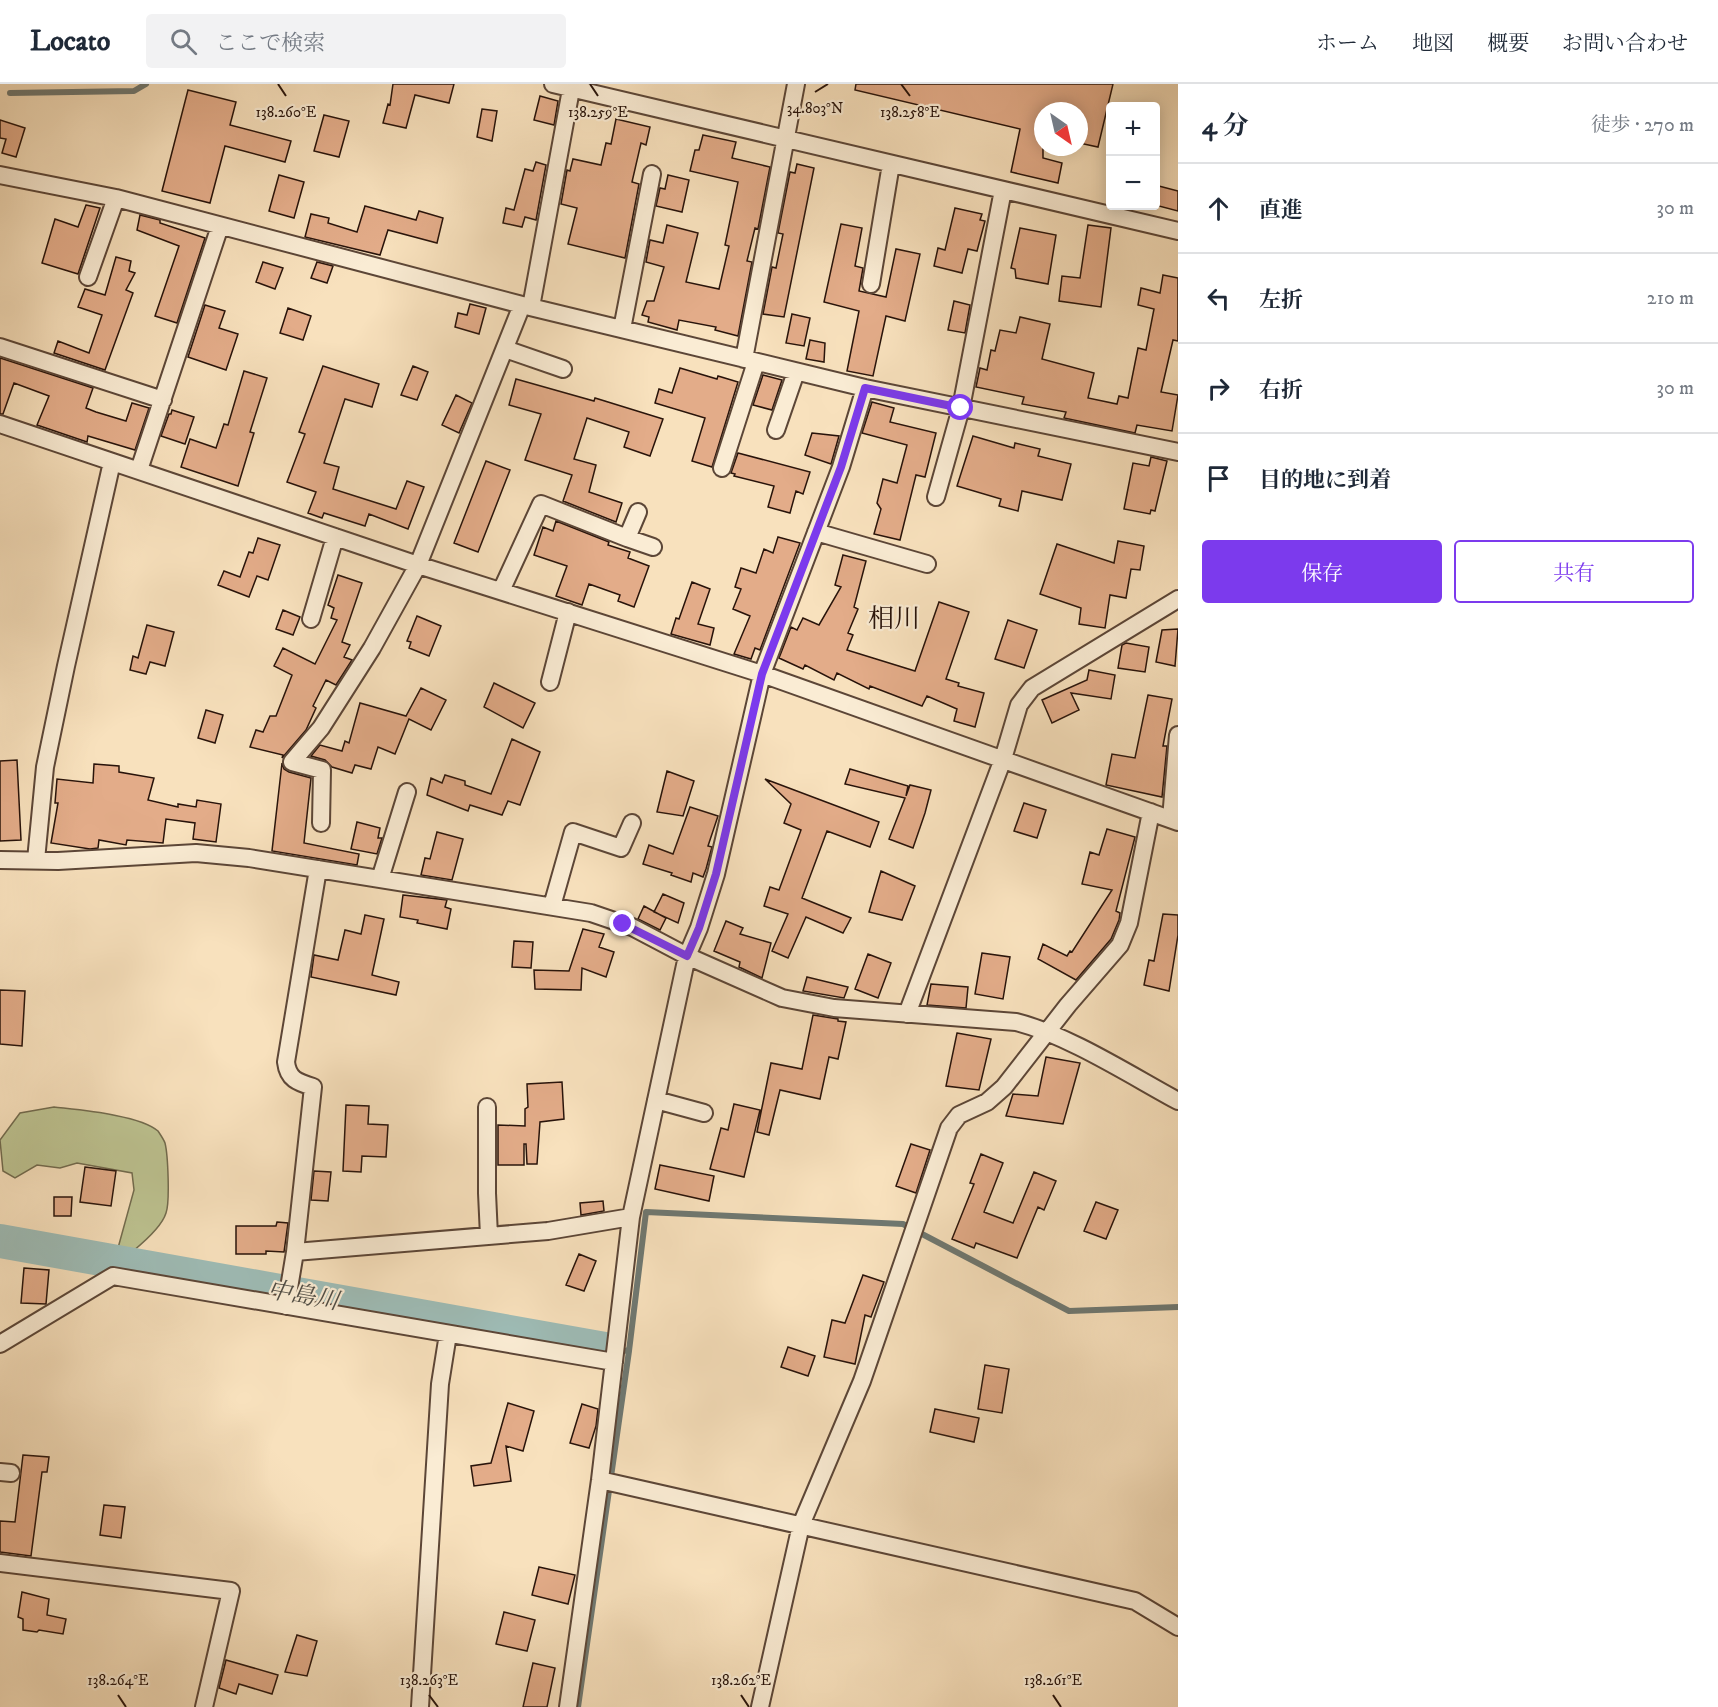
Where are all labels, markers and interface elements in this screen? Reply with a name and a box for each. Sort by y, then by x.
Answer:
search box [146,14,566,68]
text: Locato [30,24,110,59]
icon: search [167,25,200,58]
text: ここで検索 [215,30,325,57]
text: ホーム [1316,31,1379,57]
text: 地図 [1412,31,1454,57]
text: 概要 [1487,31,1529,57]
text: お問い合わせ [1562,31,1688,57]
text: 34.803°N [787,99,843,118]
north arrow [1034,102,1088,156]
map controls [1106,102,1160,210]
button: + [1106,102,1160,156]
text: 138.260°E [256,103,317,122]
text: 138.259°E [568,103,628,122]
text: 138.258°E [880,103,940,122]
text: 4 分 [1202,110,1249,143]
text: 徒歩 · 270 m [1591,113,1694,138]
button: − [1106,156,1160,210]
icon: ahead [1202,192,1235,225]
text: 30 m [1656,196,1694,221]
text: 直進 [1259,197,1303,224]
icon: left [1202,282,1235,315]
text: 210 m [1647,286,1694,311]
text: 左折 [1259,287,1303,314]
icon: right [1202,372,1235,405]
text: 30 m [1656,376,1694,401]
text: 右折 [1259,377,1303,404]
route start [947,394,973,420]
icon: arrive [1202,462,1235,495]
text: 目的地に到着 [1259,467,1391,494]
button: 保存 [1202,540,1442,603]
button: 共有 [1454,540,1694,603]
district label: 相川 [868,603,920,636]
route end [609,910,635,936]
water label: 中島川 [265,1275,344,1318]
text: 138.264°E [87,1671,149,1690]
text: 138.263°E [400,1671,459,1690]
text: 138.262°E [711,1671,771,1690]
text: 138.261°E [1024,1671,1082,1690]

